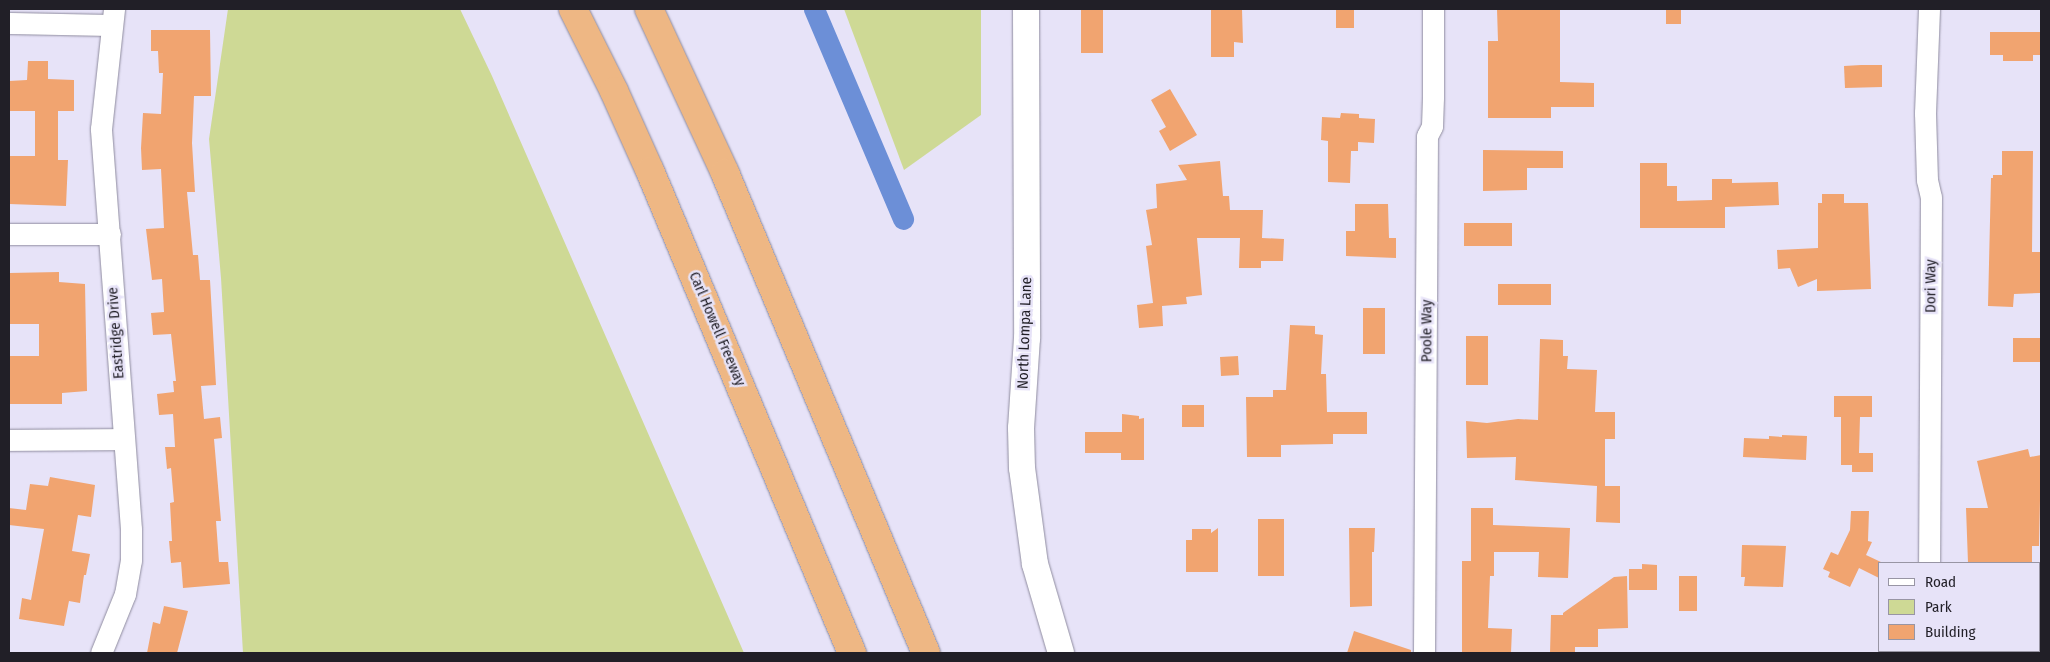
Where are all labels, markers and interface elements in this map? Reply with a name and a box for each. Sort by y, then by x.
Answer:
street label: Dori Way [1922,259,1940,313]
street label: Carl Howell Freeway [685,269,749,389]
street label: North Lompa Lane [1014,277,1036,389]
street label: Eastridge Drive [104,287,128,379]
street label: Poole Way [1418,300,1436,362]
legend [1878,562,2040,652]
text: Road [1925,573,1956,591]
text: Park [1925,598,1952,616]
text: Building [1925,623,1976,641]

